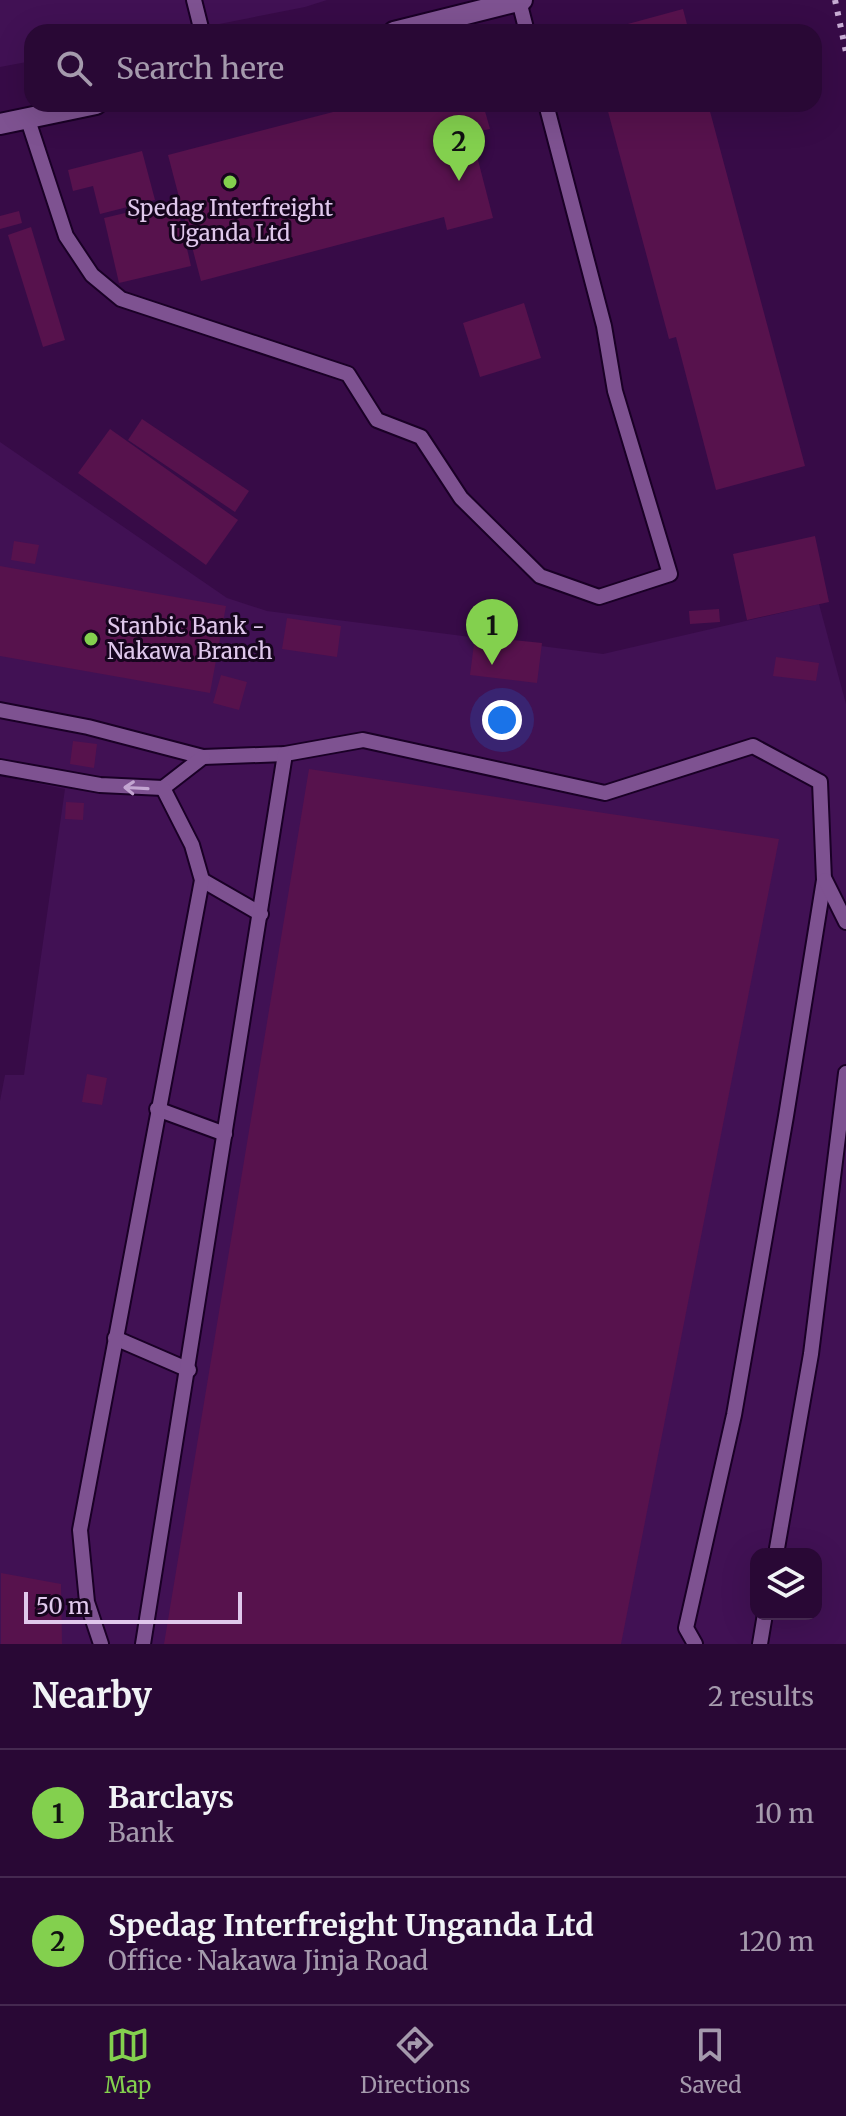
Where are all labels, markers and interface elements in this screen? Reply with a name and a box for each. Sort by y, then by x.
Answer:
search box [24,24,822,112]
icon: search [52,46,96,90]
text: Search here [116,49,284,87]
pin: 2 [433,115,485,181]
marker: Spedag Interfreight Uganda Ltd [221,173,239,191]
place label: Spedag Interfreight Uganda Ltd [127,194,333,247]
pin: 1 [466,599,518,665]
place label: Stanbic Bank - Nakawa Branch [107,612,273,665]
marker: Stanbic Bank - Nakawa Branch [82,630,100,648]
your location [482,700,522,740]
one-way arrow [123,780,150,795]
map controls [750,1548,822,1620]
button: layers [750,1548,822,1620]
scale bar [24,1588,242,1624]
text: 50 m [36,1592,90,1620]
text: Nearby [32,1675,152,1717]
text: 2 results [708,1680,814,1713]
text: Barclays [108,1778,234,1816]
text: 1 [52,1797,64,1830]
text: 10 m [755,1797,814,1830]
text: Bank [108,1816,174,1849]
text: Spedag Interfreight Unganda Ltd [108,1906,594,1944]
text: 2 [50,1925,66,1958]
text: 120 m [739,1925,814,1958]
text: Office · Nakawa Jinja Road [108,1944,428,1977]
tab: Map [104,2023,151,2099]
tab: Directions [360,2023,470,2099]
tab: Saved [679,2023,742,2099]

